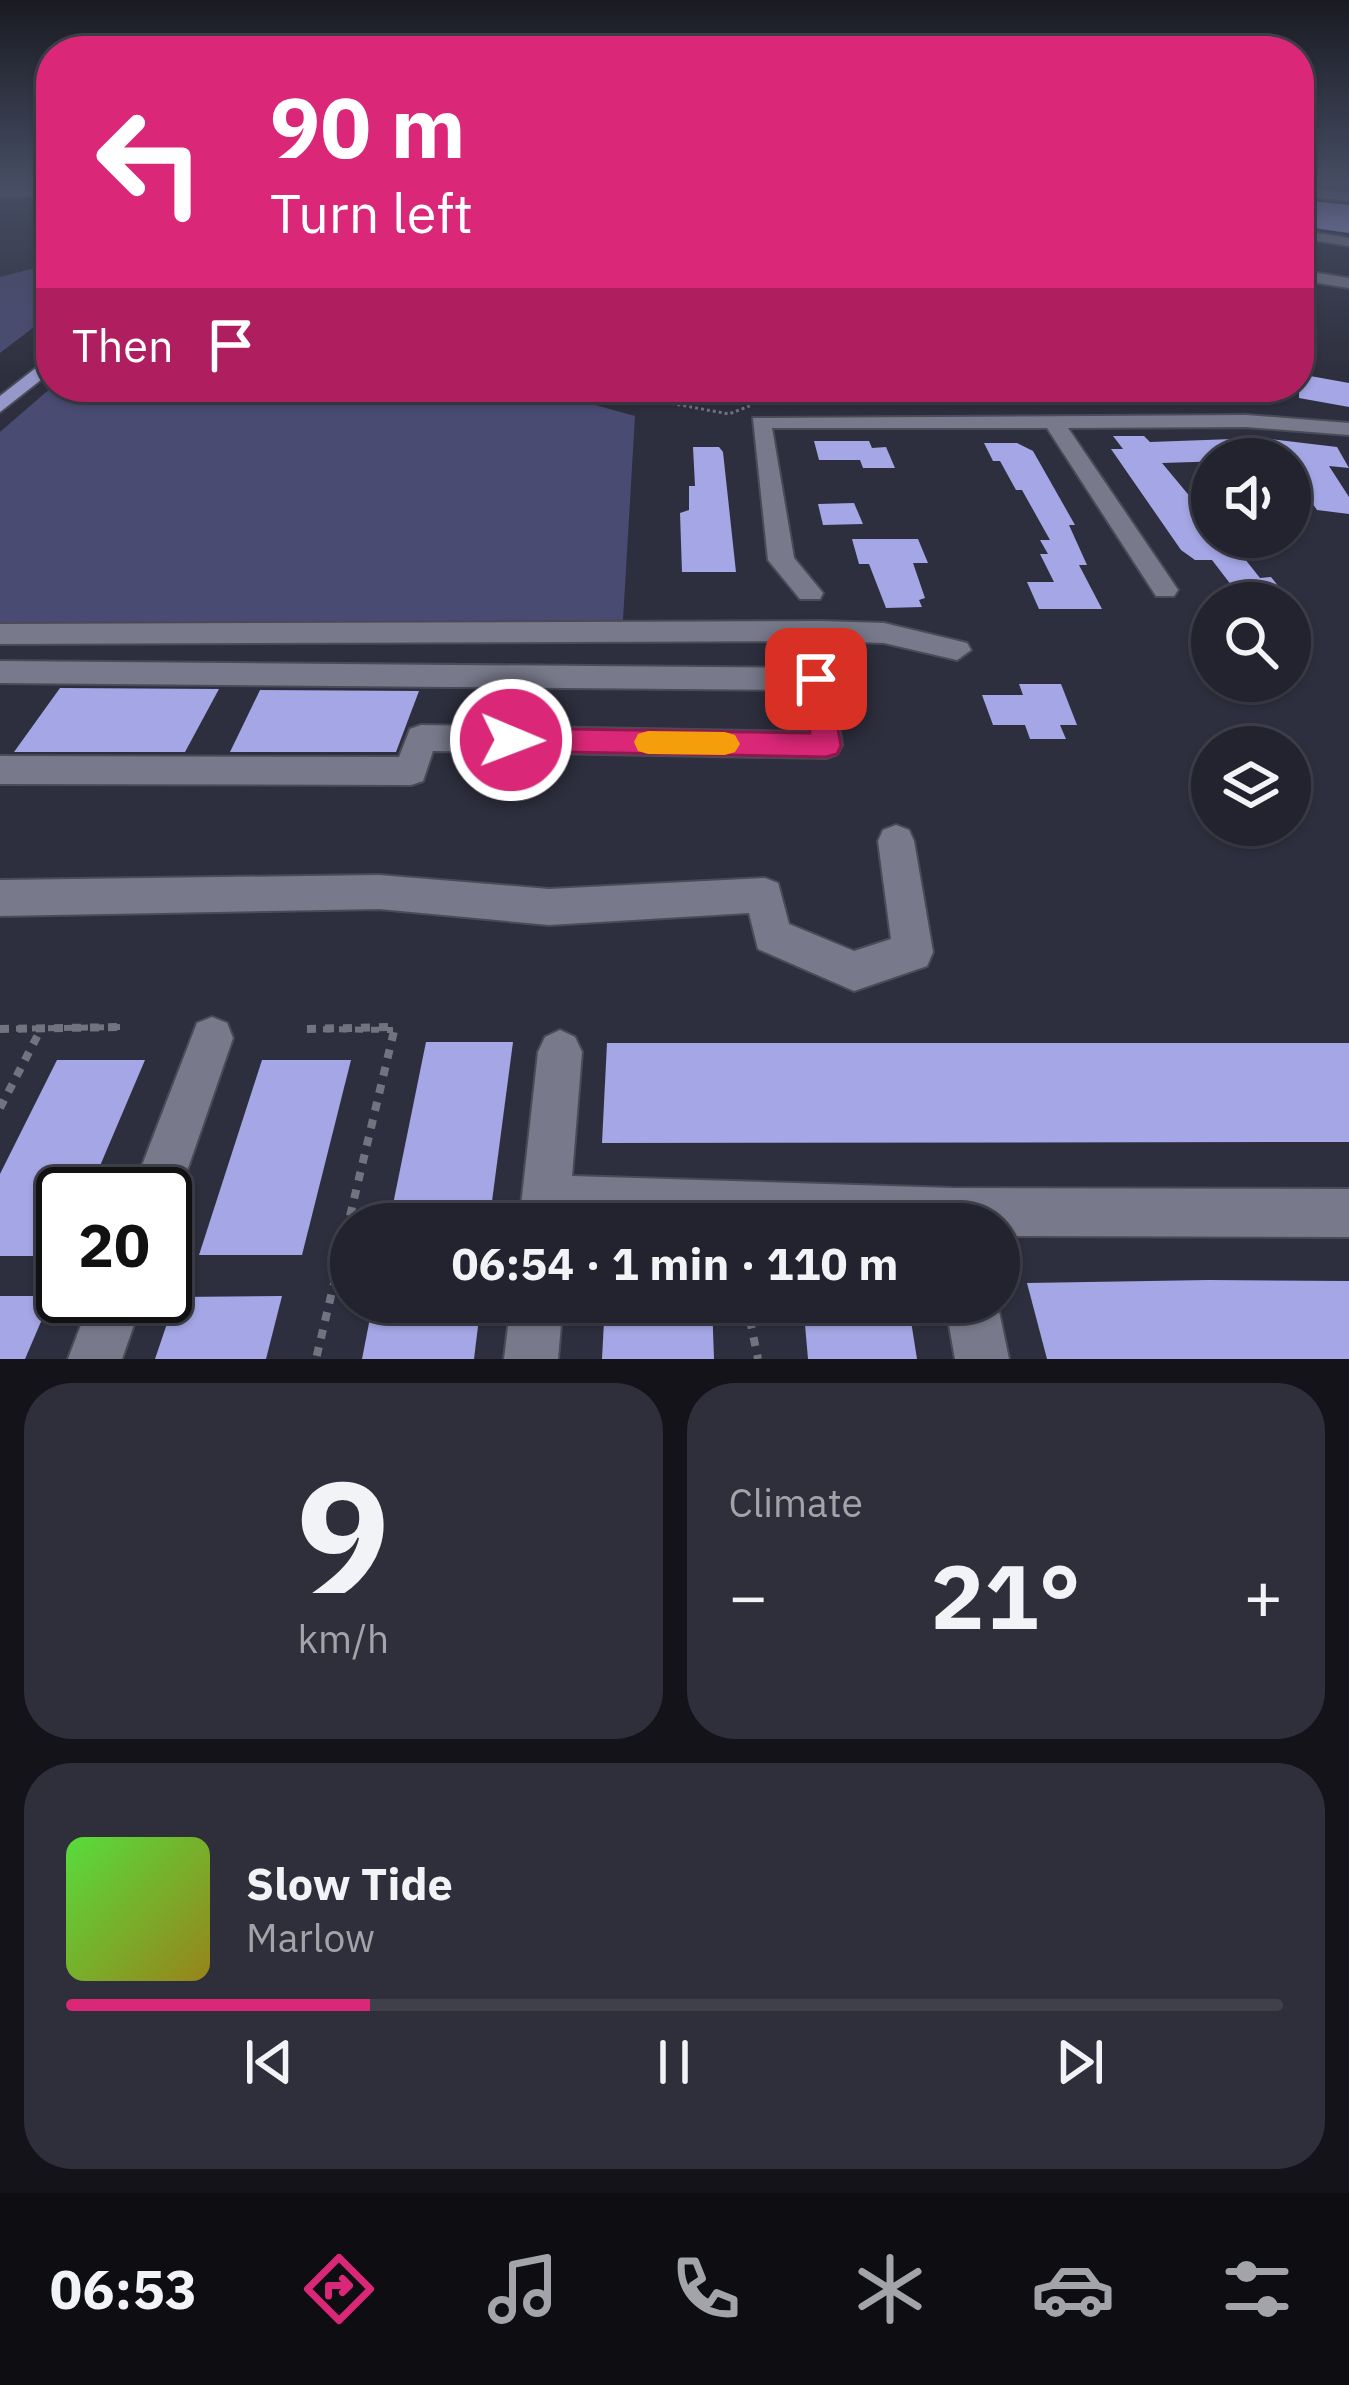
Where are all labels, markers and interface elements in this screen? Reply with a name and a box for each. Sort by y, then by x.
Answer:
text: 90 m [270,72,466,181]
icon: left [72,84,228,240]
text: Turn left [270,178,473,248]
icon: arrive [198,312,264,378]
text: Then [72,316,174,374]
map controls [1191,438,1311,846]
button: sound [1191,438,1311,558]
button: search [1191,582,1311,702]
pin [765,628,867,730]
icon: arrive [783,646,849,712]
position arrow [448,677,574,803]
button: layers [1191,726,1311,846]
speed limit sign: 20 [36,1167,192,1323]
text: 06:54 · 1 min · 110 m [452,1234,898,1292]
text: 9 [296,1433,390,1636]
text: Climate [729,1477,863,1528]
text: 21° [931,1537,1081,1654]
text: − [729,1552,768,1638]
text: + [1243,1552,1283,1638]
text: km/h [297,1613,389,1664]
text: Slow Tide [246,1854,453,1912]
text: Marlow [246,1912,375,1963]
icon: previous [236,2029,302,2095]
icon: pause [641,2029,707,2095]
icon: next [1047,2029,1113,2095]
icon: directions [297,2247,381,2331]
icon: music [481,2247,565,2331]
icon: phone [664,2247,748,2331]
icon: climate [848,2247,932,2331]
icon: car [1031,2247,1115,2331]
icon: filters [1215,2247,1299,2331]
text: 06:53 [50,2254,197,2324]

